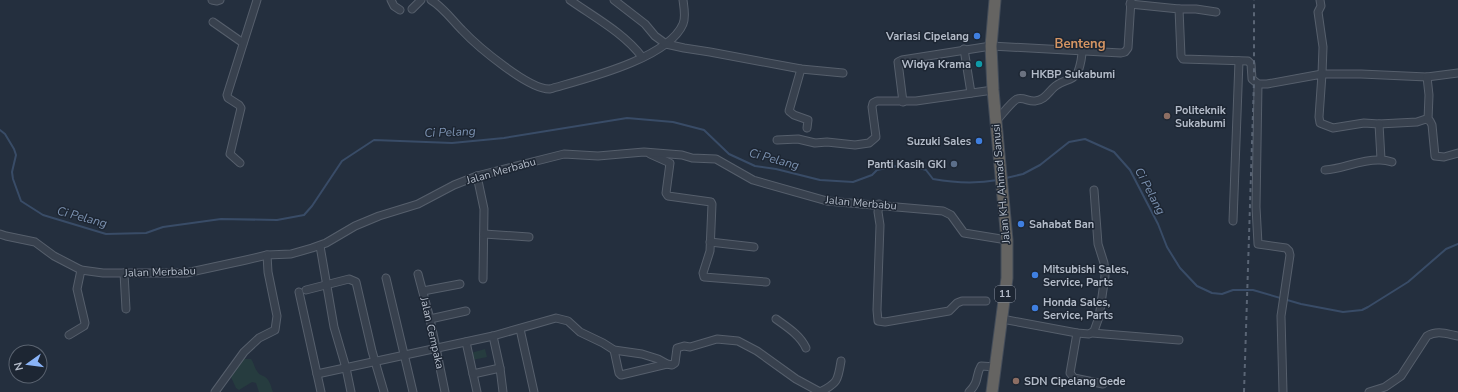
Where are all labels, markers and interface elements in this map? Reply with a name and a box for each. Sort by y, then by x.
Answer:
place label: Variasi Cipelang [885,29,969,44]
marker: Variasi Cipelang [972,31,982,41]
district label: Benteng [1054,35,1106,53]
place label: Widya Krama [901,57,971,72]
marker: Widya Krama [974,59,984,69]
place label: HKBP Sukabumi [1031,67,1115,82]
marker: HKBP Sukabumi [1018,69,1028,79]
place label: Politeknik Sukabumi [1175,103,1227,131]
marker: Politeknik Sukabumi [1162,111,1172,121]
water label: Ci Pelang [424,123,476,141]
street label: Jalan KH. Ahmad Sanusi [988,124,1014,245]
place label: Suzuki Sales [907,134,971,149]
marker: Suzuki Sales [974,136,984,146]
water label: Ci Pelang [747,145,801,173]
street label: Jalan Merbabu [464,154,537,188]
place label: Panti Kasih GKI [867,157,946,172]
marker: Panti Kasih GKI [949,159,959,169]
water label: Ci Pelang [1131,165,1169,217]
street label: Jalan Merbabu [824,192,897,214]
water label: Ci Pelang [55,203,109,231]
place label: Sahabat Ban [1029,217,1094,232]
marker: Sahabat Ban [1016,219,1026,229]
place label: Mitsubishi Sales, Service, Parts [1043,262,1129,290]
street label: Jalan Merbabu [123,263,196,281]
marker: Mitsubishi Sales, Service, Parts [1030,270,1040,280]
road number: 11 [995,286,1015,302]
street label: Jalan Cempaka [416,295,448,371]
place label: Honda Sales, Service, Parts [1043,295,1113,323]
marker: Honda Sales, Service, Parts [1030,303,1040,313]
north arrow [8,344,48,384]
text: N [11,360,27,372]
place label: SDN Cipelang Gede [1024,374,1126,389]
marker: SDN Cipelang Gede [1011,376,1021,386]

